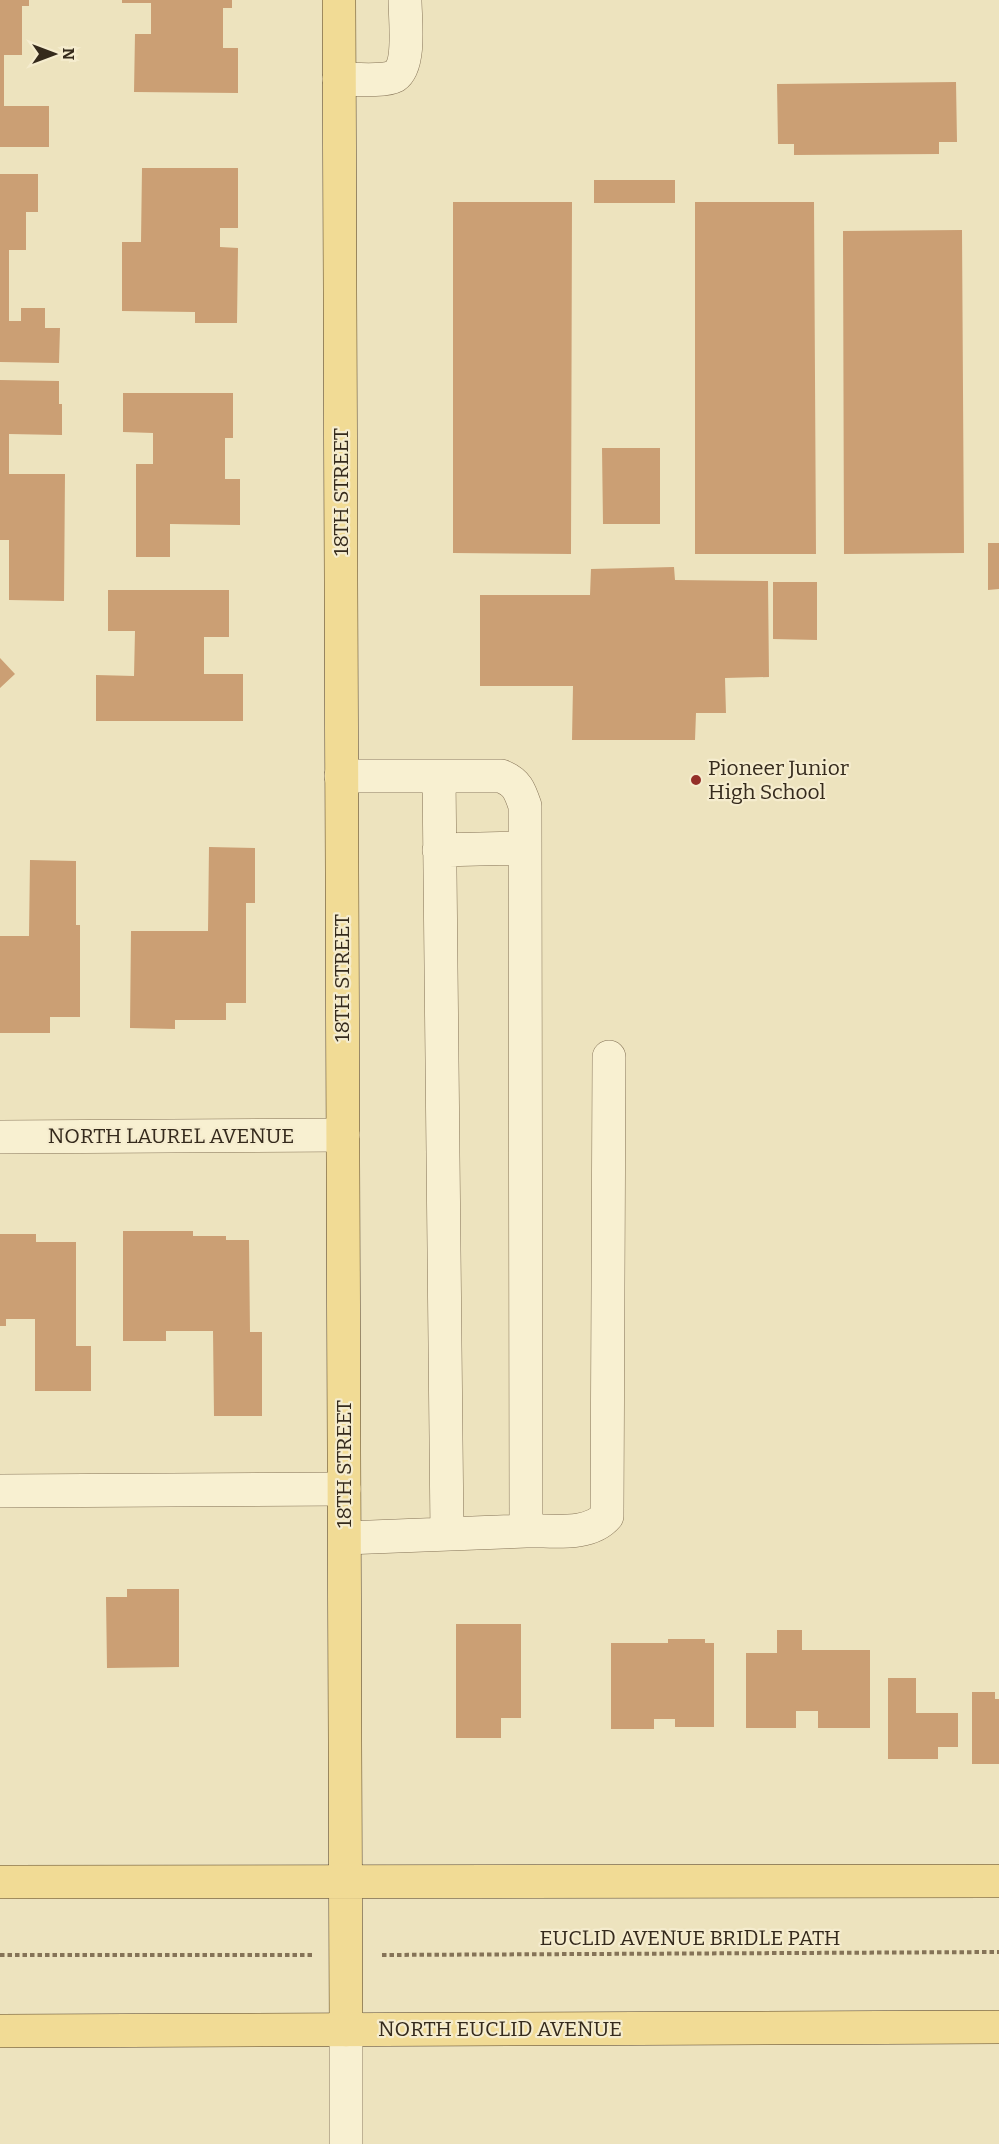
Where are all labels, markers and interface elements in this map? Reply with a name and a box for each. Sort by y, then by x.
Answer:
north arrow [24,24,84,84]
text: N [59,48,78,60]
street label: 18TH STREET [328,428,354,556]
place label: Pioneer Junior High School [708,755,849,805]
marker: Pioneer Junior High School [689,773,703,787]
street label: 18TH STREET [329,914,355,1042]
street label: NORTH LAUREL AVENUE [48,1123,294,1149]
street label: 18TH STREET [331,1400,357,1528]
street label: EUCLID AVENUE BRIDLE PATH [539,1925,841,1951]
street label: NORTH EUCLID AVENUE [378,2016,622,2042]

